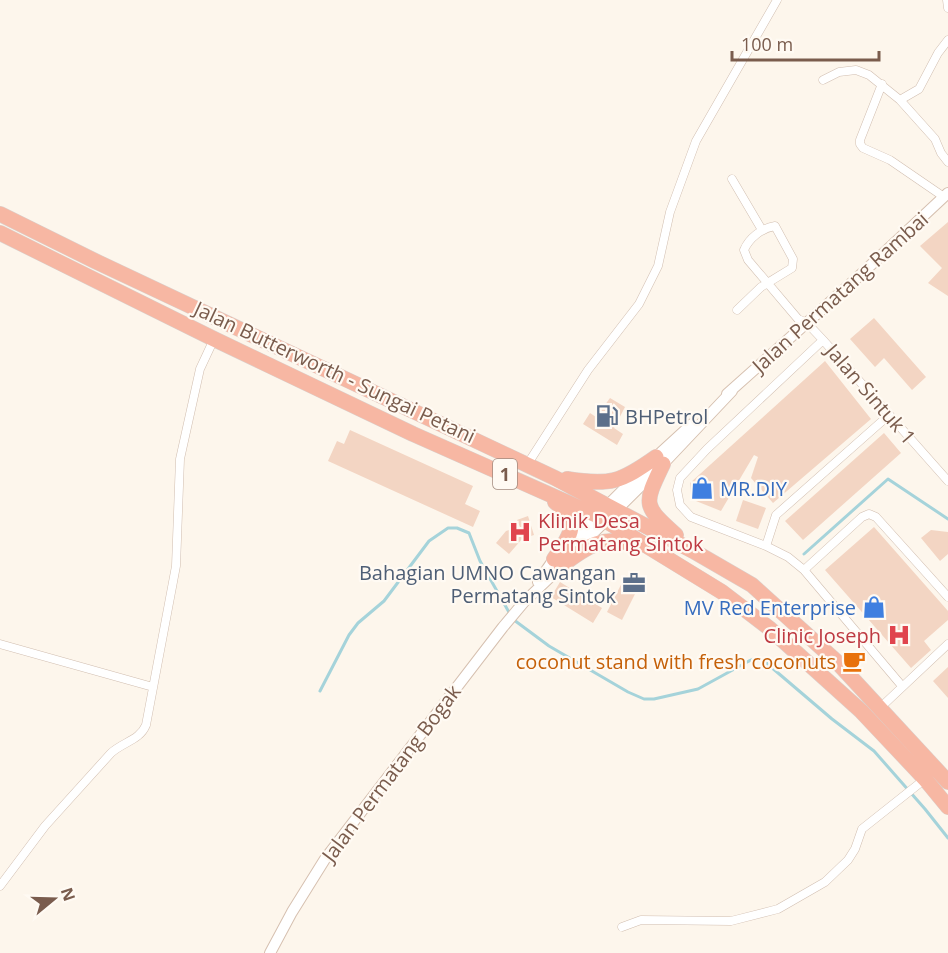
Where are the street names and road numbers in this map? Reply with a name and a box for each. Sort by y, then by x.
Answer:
street label: Jalan Permatang Rambai [745,206,934,380]
street label: Jalan Butterworth - Sungai Petani [188,294,480,449]
street label: Jalan Sintuk 1 [819,336,922,450]
road number: 1 [493,459,517,489]
street label: Jalan Permatang Bogak [314,679,467,869]

